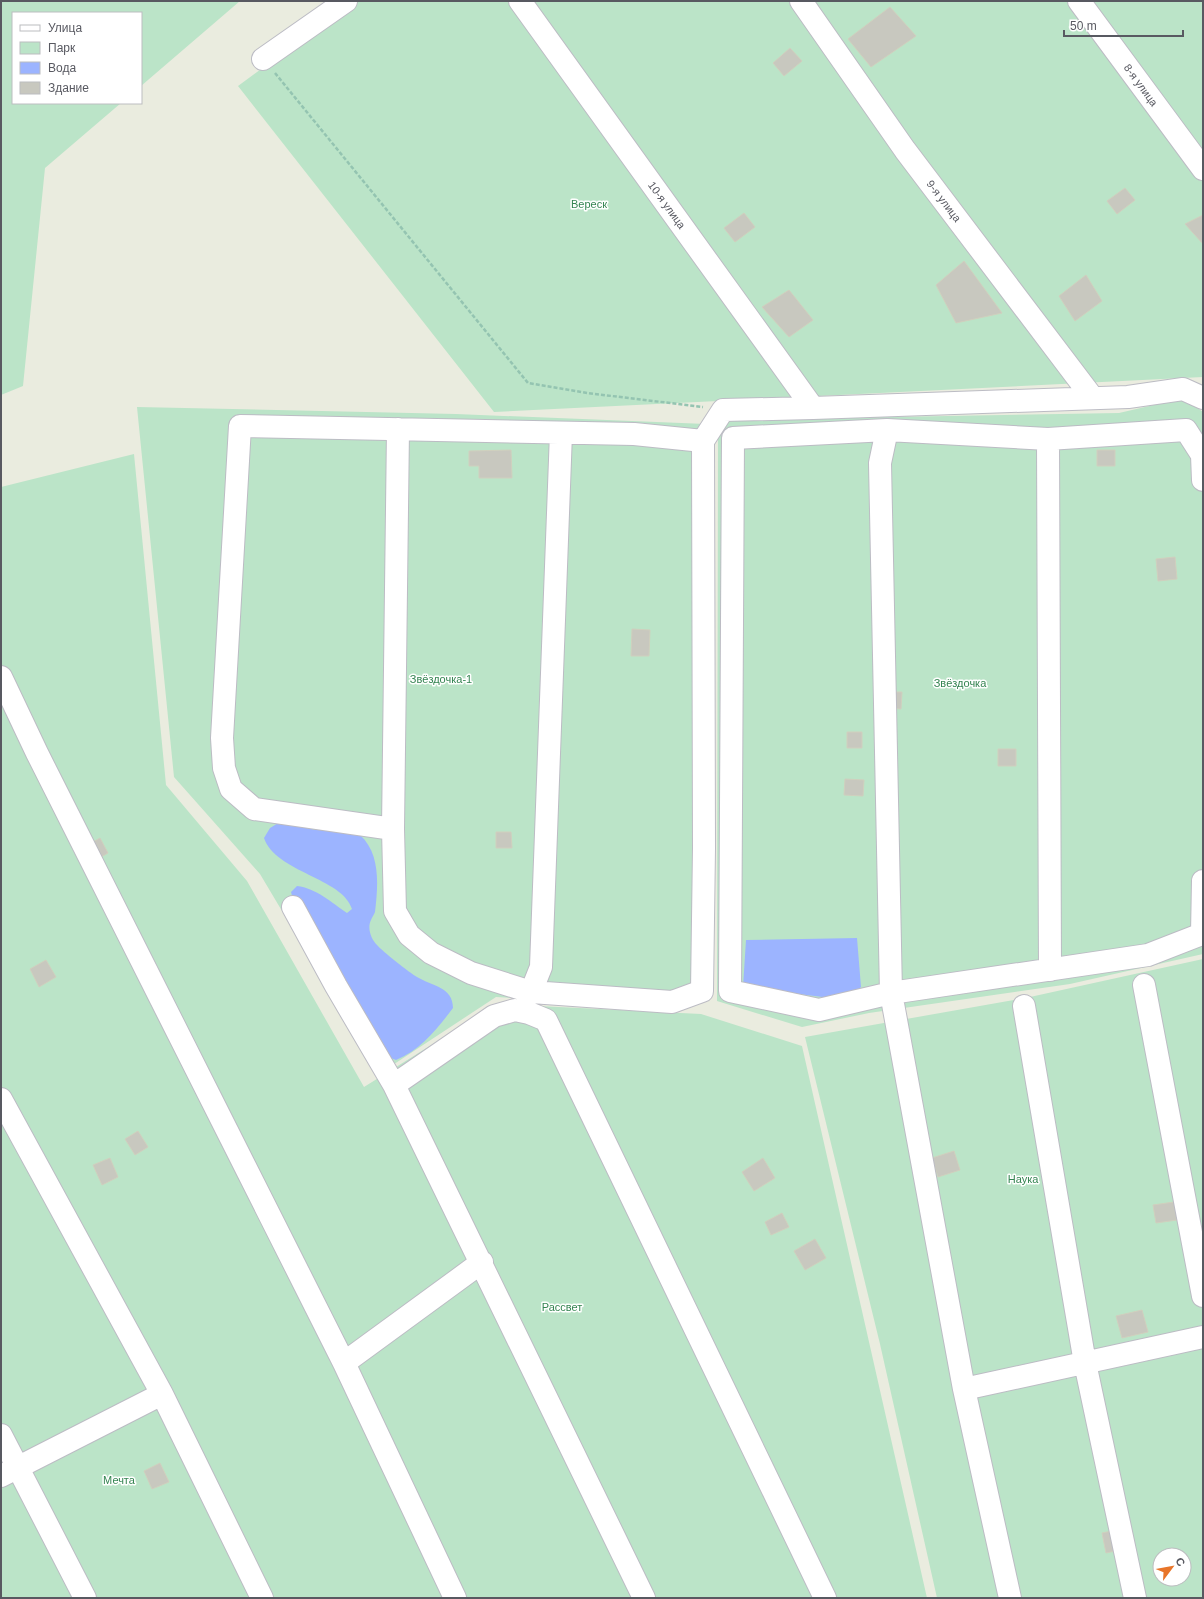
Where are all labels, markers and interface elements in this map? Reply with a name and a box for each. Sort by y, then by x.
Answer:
legend [12,12,142,104]
scale bar [1064,12,1183,38]
text: 50 m [1070,19,1097,33]
text: Улица [48,21,82,35]
text: Парк [48,41,76,55]
text: Вода [48,61,76,75]
street label: 8-я улица [1122,62,1161,109]
text: Здание [48,81,89,95]
street label: 9-я улица [924,178,964,225]
street label: 10-я улица [646,179,689,232]
park label: Вереск [571,198,607,210]
park label: Звёздочка-1 [410,673,472,685]
park label: Звёздочка [934,677,987,689]
park label: Наука [1008,1173,1039,1185]
park label: Рассвет [542,1301,582,1313]
park label: Мечта [103,1474,136,1486]
north arrow [1152,1547,1192,1587]
text: С [1173,1555,1188,1568]

